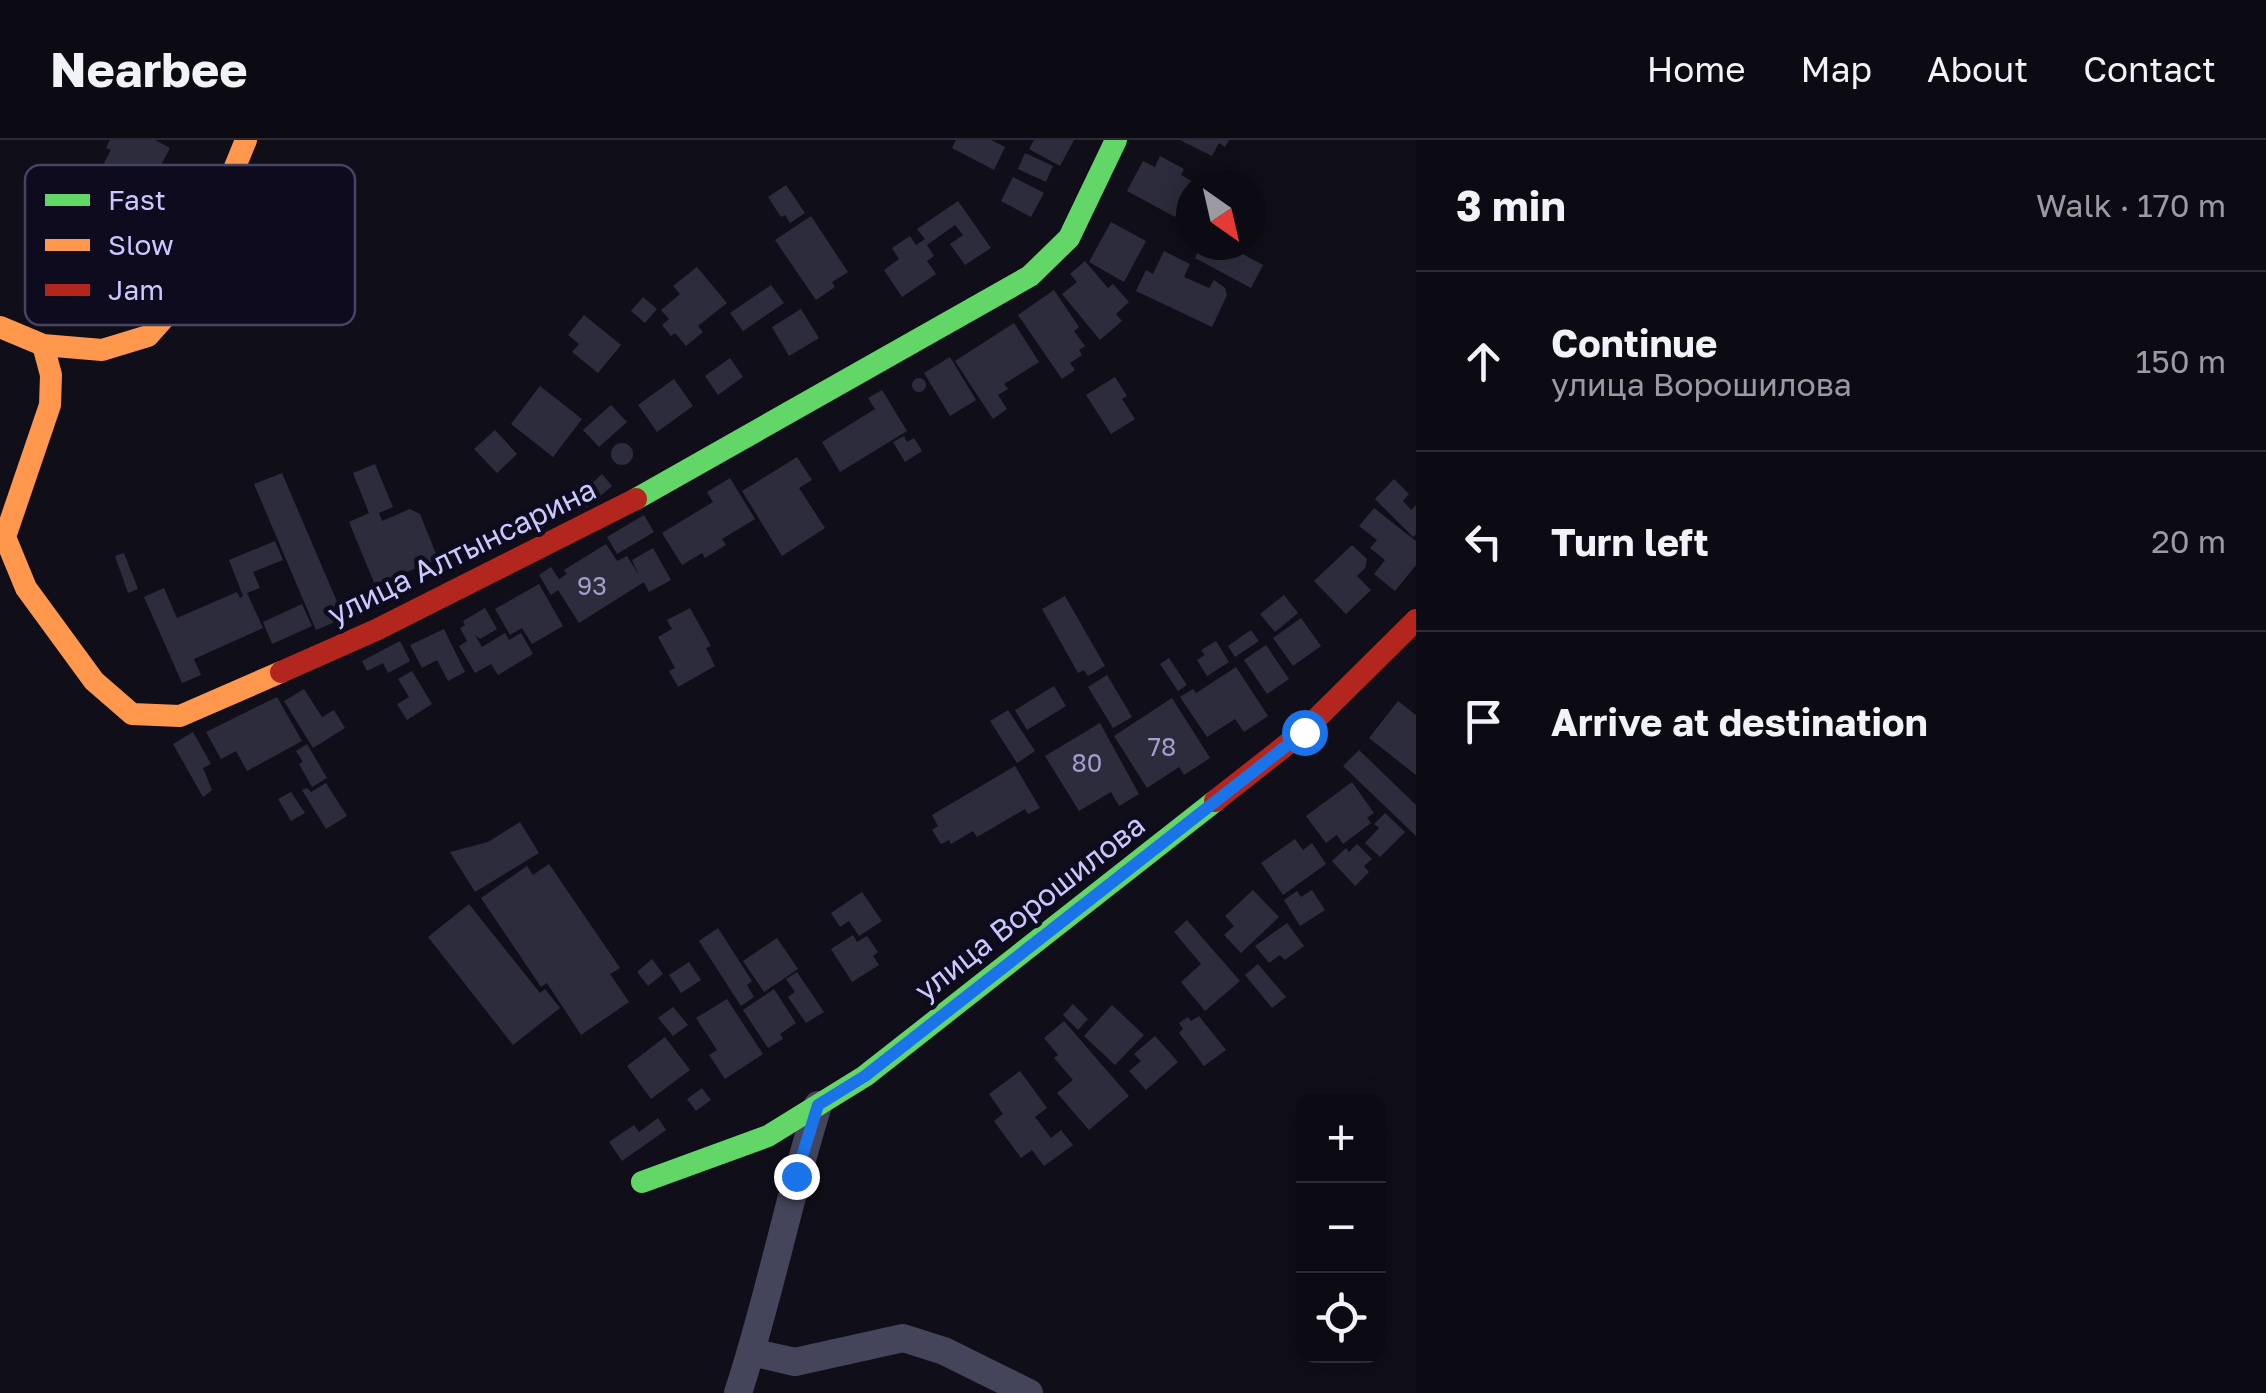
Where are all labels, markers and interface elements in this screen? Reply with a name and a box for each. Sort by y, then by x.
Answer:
text: Nearbee [50,40,248,98]
text: Home [1647,48,1746,90]
text: Map [1801,48,1872,90]
text: About [1927,48,2028,90]
text: Contact [2083,48,2216,90]
legend [25,165,355,325]
north arrow [1176,170,1266,260]
text: 3 min [1456,180,1566,230]
text: Fast [108,183,166,216]
text: Walk · 170 m [2036,186,2226,224]
text: Slow [108,228,174,261]
text: Jam [108,273,164,306]
text: Continue [1551,320,1717,365]
icon: ahead [1456,334,1511,389]
text: 150 m [2136,342,2226,380]
text: улица Ворошилова [1551,365,1852,403]
street label: улица Алтынсарина [322,471,602,632]
icon: left [1456,514,1511,569]
text: Turn left [1551,519,1709,564]
text: 20 m [2151,522,2226,560]
house number: 93 [577,570,607,601]
icon: arrive [1456,694,1511,749]
text: Arrive at destination [1551,699,1928,744]
route start [1282,710,1328,756]
house number: 78 [1148,731,1176,762]
house number: 80 [1072,747,1102,778]
street label: улица Ворошилова [907,806,1152,1008]
map controls [1296,1093,1386,1363]
button: + [1296,1093,1386,1183]
route end [774,1154,820,1200]
button: − [1296,1183,1386,1273]
button: locate [1296,1273,1386,1363]

